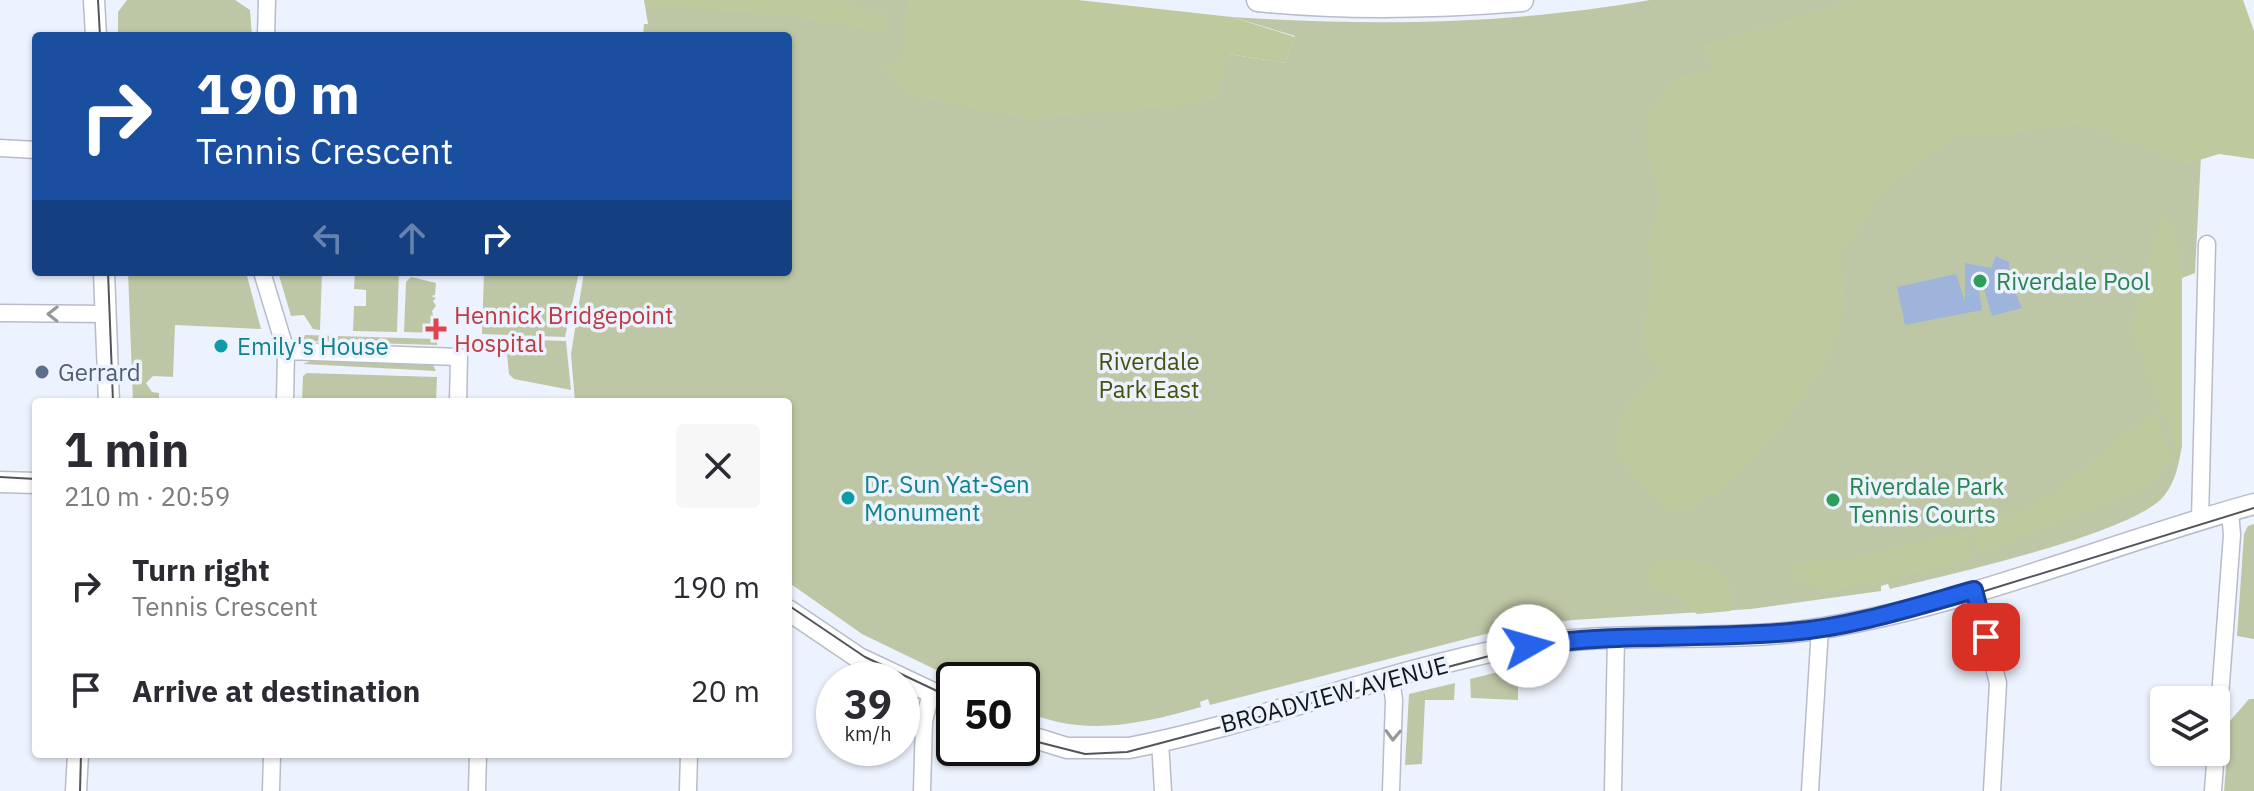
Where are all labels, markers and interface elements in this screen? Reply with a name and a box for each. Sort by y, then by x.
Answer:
text: 190 m [196,57,360,129]
icon: right [64,64,168,168]
text: Tennis Crescent [196,127,453,174]
icon: left [306,216,350,260]
icon: ahead [390,216,434,260]
icon: right [474,216,518,260]
place label: Riverdale Pool [1996,265,2150,297]
marker: Riverdale Pool [1971,272,1989,290]
place label: Hennick Bridgepoint Hospital [454,299,673,359]
one-way arrow [46,305,59,323]
marker: Hennick Bridgepoint Hospital [425,318,447,340]
place label: Emily's House [237,330,389,362]
marker: Emily's House [212,337,230,355]
park label: Riverdale Park East [1098,345,1200,405]
place label: Gerrard [58,356,141,388]
marker: Gerrard [33,363,51,381]
text: 1 min [64,418,189,480]
button: close [676,424,760,508]
place label: Dr. Sun Yat-Sen Monument [864,468,1030,528]
place label: Riverdale Park Tennis Courts [1849,470,2005,530]
text: 210 m · 20:59 [64,479,230,513]
marker: Dr. Sun Yat-Sen Monument [839,489,857,507]
marker: Riverdale Park Tennis Courts [1824,491,1842,509]
text: Turn right [132,550,270,589]
icon: right [64,564,108,608]
text: 190 m [673,567,760,606]
text: Tennis Crescent [132,589,318,623]
pin [1952,603,2020,671]
position arrow [1486,604,1570,688]
icon: arrive [1964,615,2008,659]
street label: BROADVIEW AVENUE [1217,648,1451,740]
speed limit sign: 50 [936,662,1040,766]
icon: arrive [64,668,108,712]
text: Arrive at destination [132,671,420,710]
text: 20 m [691,671,760,710]
text: 39 [844,678,892,730]
map controls [2150,686,2230,766]
button: layers [2150,686,2230,766]
text: km/h [844,720,892,747]
one-way arrow [1384,729,1401,742]

